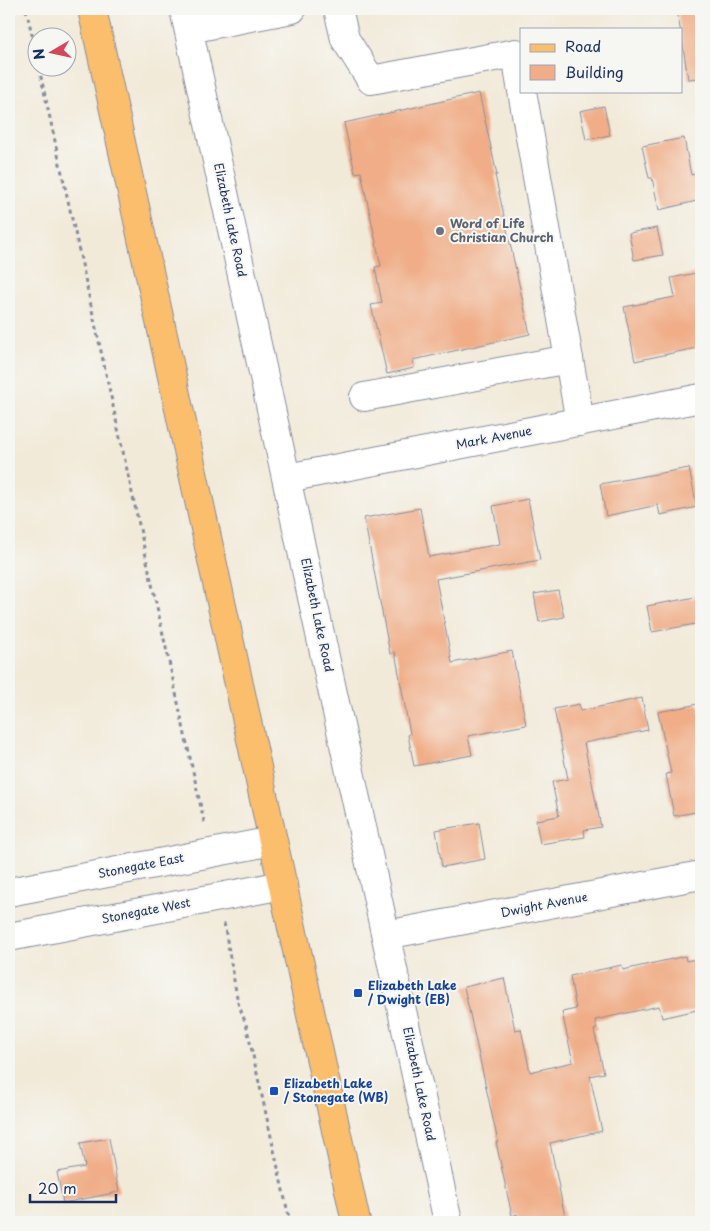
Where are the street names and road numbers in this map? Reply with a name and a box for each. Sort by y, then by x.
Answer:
street label: Elizabeth Lake Road [210,161,252,279]
street label: Mark Avenue [454,421,534,453]
street label: Elizabeth Lake Road [297,556,339,674]
street label: Stonegate East [96,848,185,882]
street label: Dwight Avenue [499,887,589,921]
street label: Stonegate West [100,893,192,927]
street label: Elizabeth Lake Road [399,1025,441,1143]

